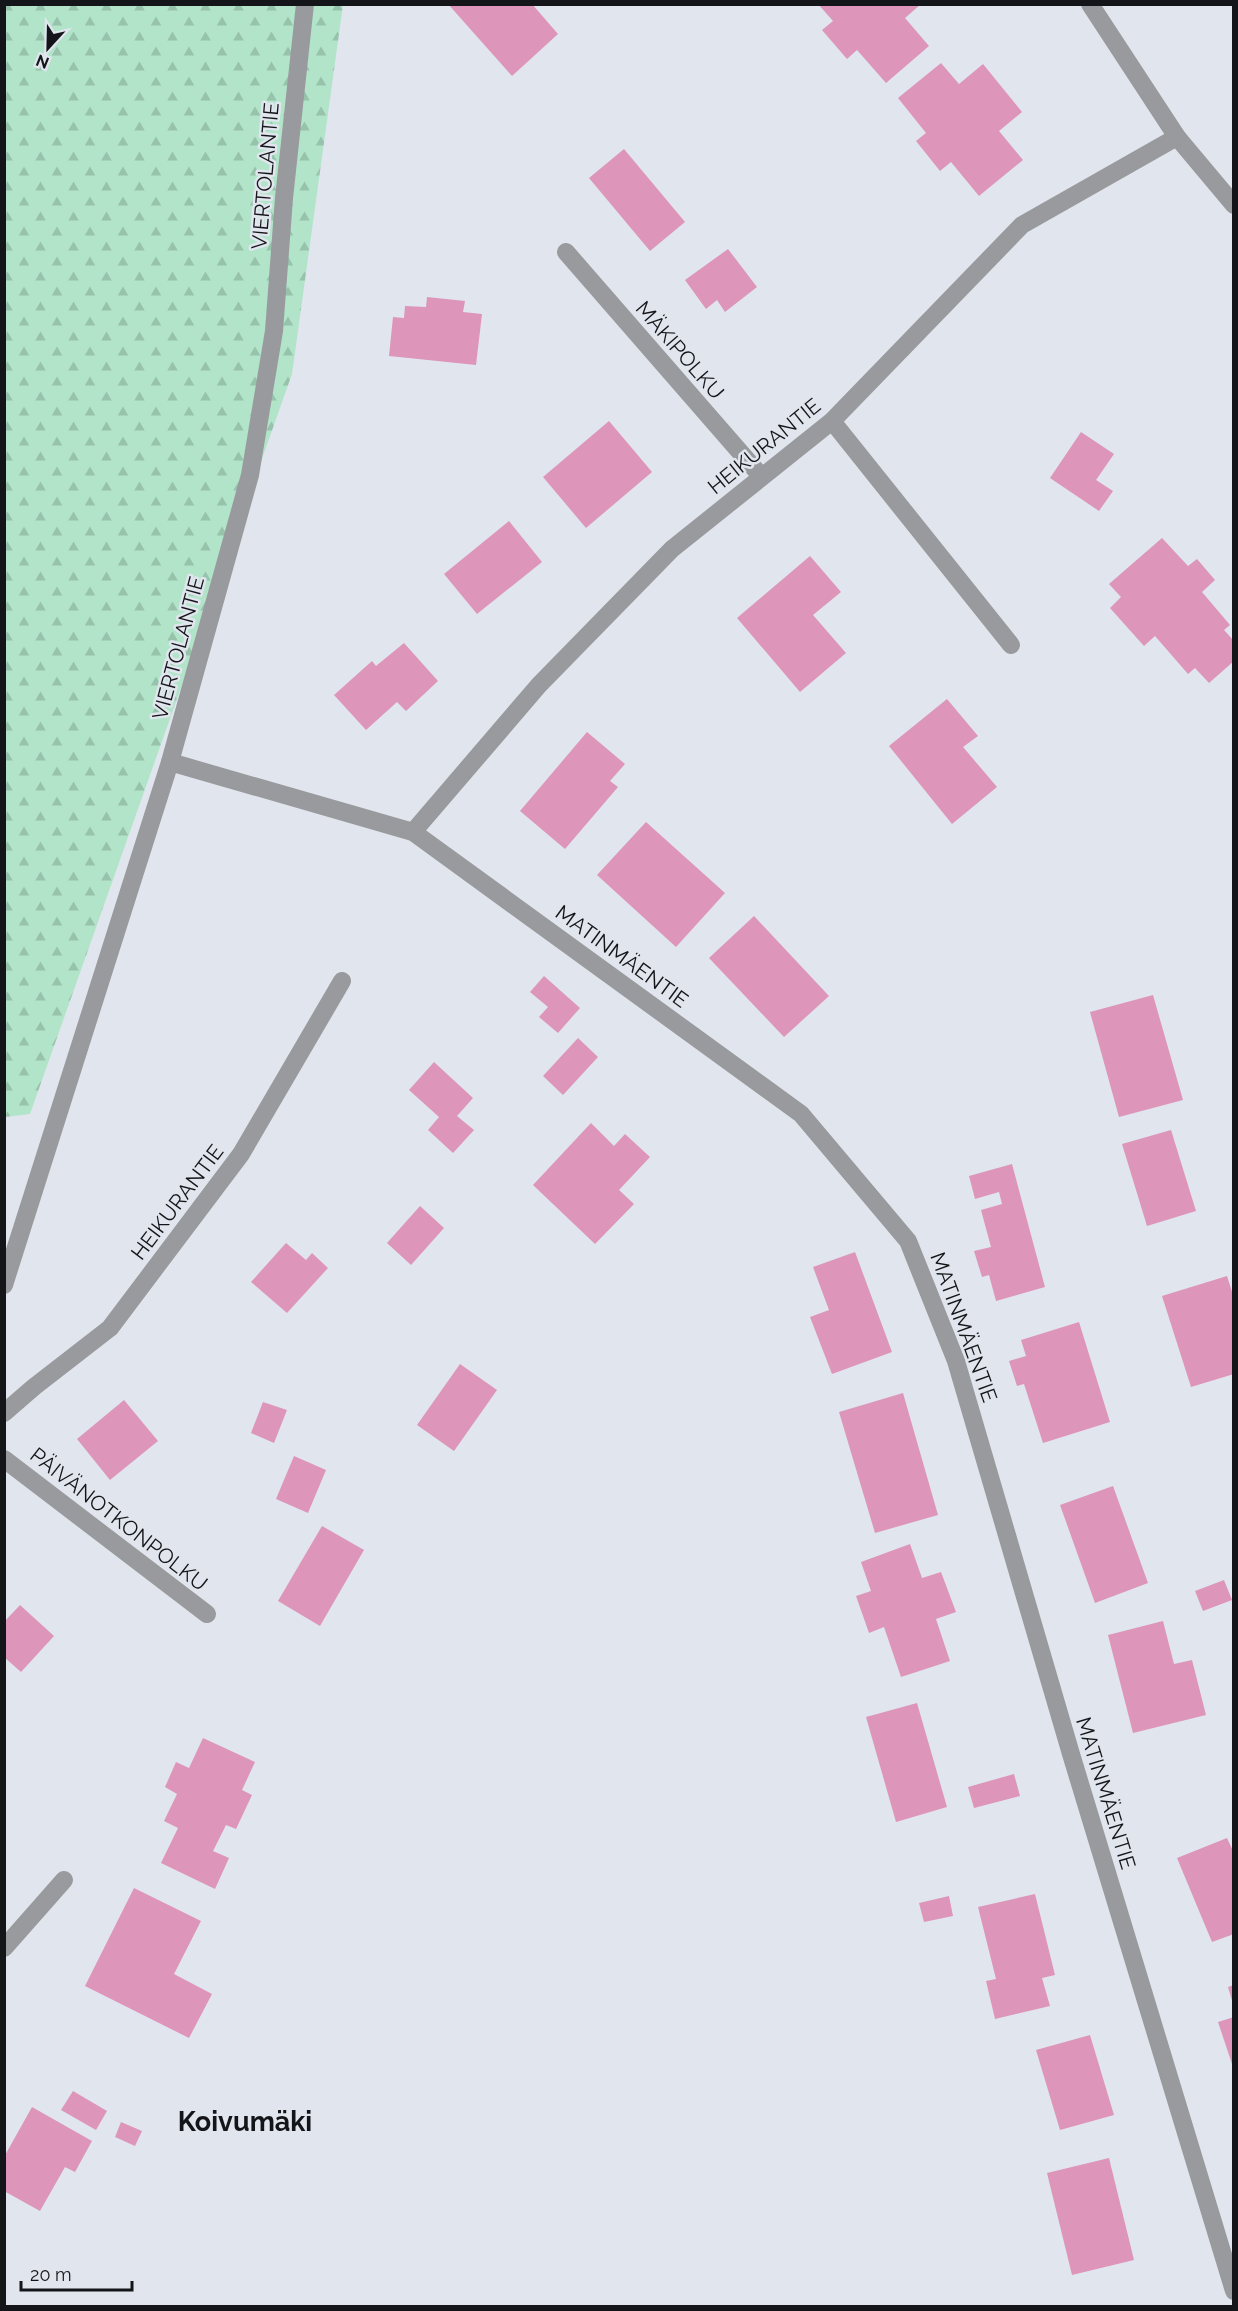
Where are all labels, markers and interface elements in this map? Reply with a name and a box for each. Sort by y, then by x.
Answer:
north arrow [18,18,78,78]
text: N [33,50,52,73]
street label: VIERTOLANTIE [246,102,284,250]
street label: MÄKIPOLKU [631,296,729,404]
street label: HEIKURANTIE [703,393,825,499]
street label: VIERTOLANTIE [147,574,209,722]
street label: MATINMÄENTIE [551,899,693,1013]
street label: HEIKURANTIE [126,1139,228,1265]
street label: MATINMÄENTIE [925,1249,1003,1405]
street label: PÄIVÄNOTKONPOLKU [25,1442,213,1596]
street label: MATINMÄENTIE [1071,1714,1141,1872]
district label: Koivumäki [178,2106,312,2137]
scale bar [21,2254,132,2292]
text: 20 m [30,2264,72,2285]

